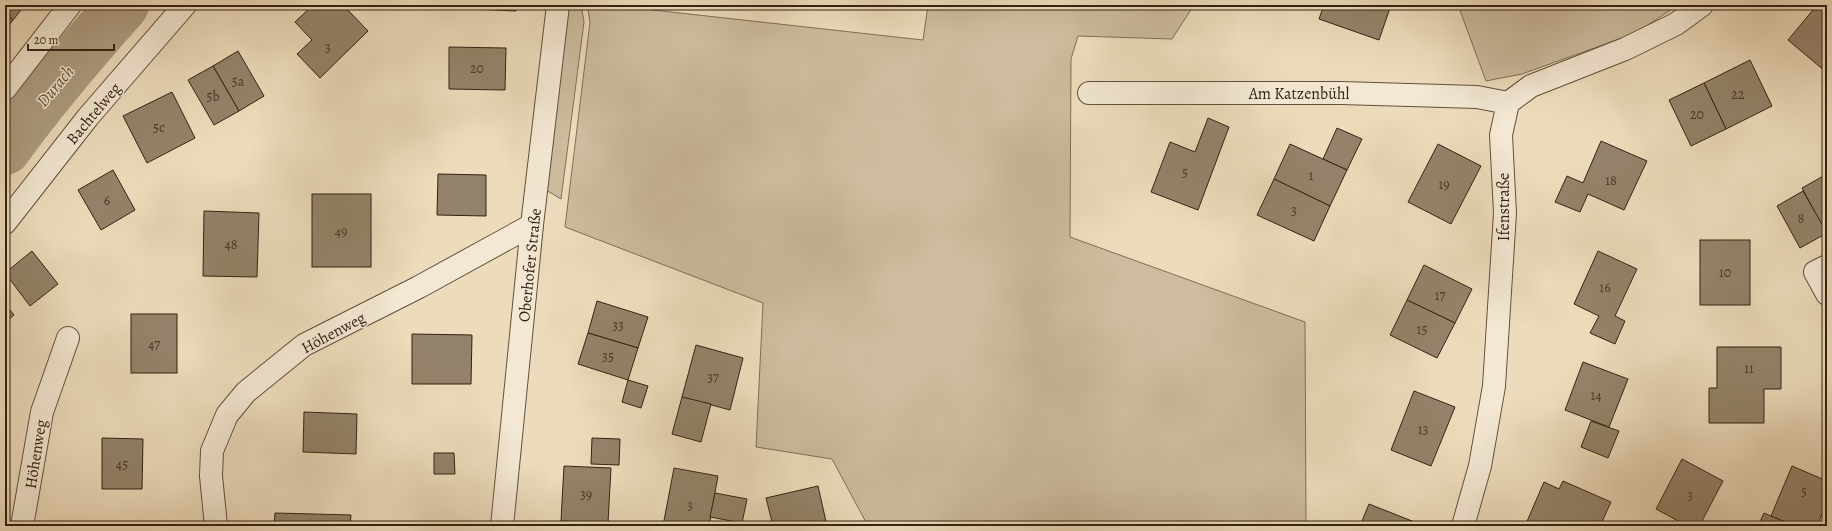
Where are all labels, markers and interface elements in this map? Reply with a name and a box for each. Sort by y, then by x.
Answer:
scale bar [28,26,114,52]
text: 20 m [34,32,58,48]
house number: 3 [325,38,331,57]
house number: 20 [470,59,484,78]
water label: Durach [31,61,79,112]
house number: 5a [232,72,245,91]
street label: Bachtelweg [61,78,126,149]
street label: Am Katzenbühl [1248,83,1349,105]
house number: 22 [1731,85,1745,104]
house number: 5b [206,87,220,106]
house number: 20 [1690,105,1704,124]
house number: 5c [153,118,165,137]
house number: 5 [1182,163,1188,182]
house number: 1 [1309,166,1314,185]
house number: 18 [1605,171,1617,190]
street label: Ifenstraße [1493,173,1515,241]
house number: 19 [1438,175,1450,194]
house number: 6 [104,191,110,210]
house number: 3 [1291,201,1297,220]
street label: Oberhofer Straße [513,207,547,323]
house number: 8 [1798,209,1805,228]
house number: 49 [335,222,347,241]
house number: 48 [224,235,238,254]
house number: 10 [1719,263,1731,282]
house number: 16 [1599,278,1611,297]
house number: 17 [1435,286,1445,305]
street label: Höhenweg [297,307,370,359]
house number: 33 [612,316,624,335]
house number: 15 [1417,320,1427,339]
house number: 47 [148,335,160,354]
house number: 35 [602,347,614,366]
house number: 11 [1744,359,1754,378]
house number: 37 [707,368,719,387]
house number: 14 [1590,386,1602,405]
street label: Höhenweg [20,418,52,490]
house number: 13 [1418,420,1428,439]
house number: 45 [116,455,128,474]
house number: 5 [1801,482,1807,501]
house number: 39 [580,485,592,504]
house number: 3 [1687,486,1693,505]
house number: 3 [687,496,693,515]

